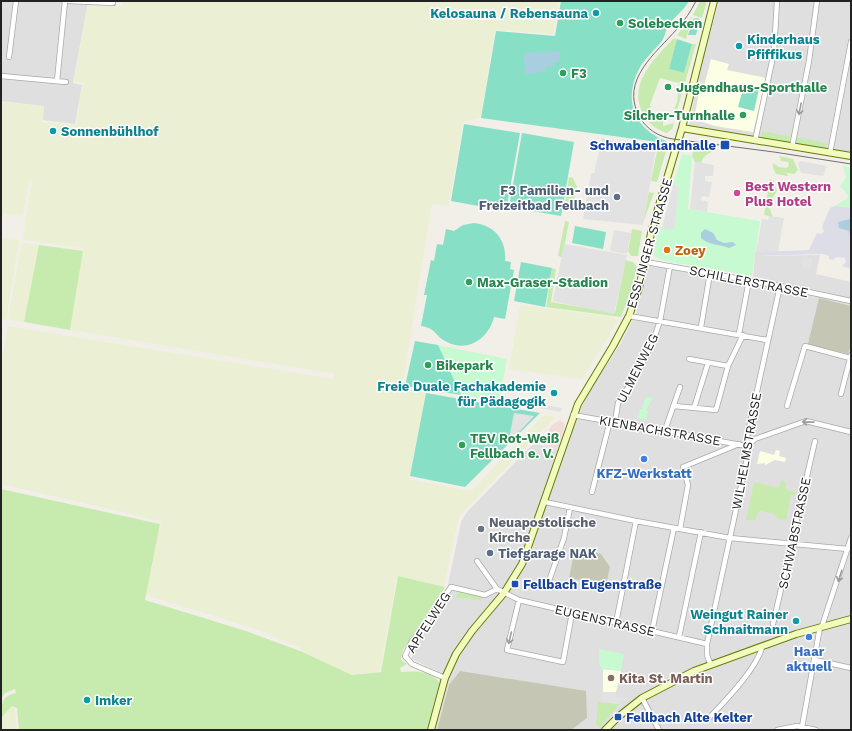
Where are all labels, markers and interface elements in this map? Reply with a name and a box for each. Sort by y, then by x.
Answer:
place label: Kelosauna / Rebensauna [430,6,588,21]
marker: Kelosauna / Rebensauna [591,8,601,18]
place label: Solebecken [628,16,702,31]
marker: Solebecken [615,18,625,28]
place label: Kinderhaus Pfiffikus [747,32,820,62]
marker: Kinderhaus Pfiffikus [734,41,744,51]
place label: F3 [571,66,587,81]
marker: F3 [558,68,568,78]
place label: Jugendhaus-Sporthalle [676,80,828,95]
marker: Jugendhaus-Sporthalle [663,82,673,92]
one-way arrow [796,102,804,115]
place label: Silcher-Turnhalle [624,108,735,123]
marker: Silcher-Turnhalle [738,110,748,120]
place label: Sonnenbühlhof [61,124,159,139]
marker: Sonnenbühlhof [48,126,58,136]
place label: Schwabenlandhalle [590,138,716,153]
marker: Schwabenlandhalle [719,139,731,151]
street label: ESSLINGER STRASSE [624,176,675,310]
place label: Best Western Plus Hotel [745,179,831,209]
place label: F3 Familien- und Freizeitbad Fellbach [479,183,609,213]
marker: Best Western Plus Hotel [732,188,742,198]
marker: F3 Familien- und Freizeitbad Fellbach [612,192,622,202]
place label: Zoey [675,243,706,258]
marker: Zoey [662,245,672,255]
street label: SCHILLERSTRASSE [688,263,810,300]
place label: Max-Graser-Stadion [477,275,608,290]
marker: Max-Graser-Stadion [464,277,474,287]
street label: ULMENWEG [614,331,661,405]
place label: Bikepark [436,358,494,373]
marker: Bikepark [423,360,433,370]
place label: Freie Duale Fachakademie für Pädagogik [377,379,547,409]
marker: Freie Duale Fachakademie für Pädagogik [549,388,559,398]
street label: WILHELMSTRASSE [729,391,764,511]
street label: KIENBACHSTRASSE [598,412,722,449]
one-way arrow [802,418,815,426]
place label: TEV Rot-Weiß Fellbach e. V. [470,431,559,461]
marker: TEV Rot-Weiß Fellbach e. V. [457,440,467,450]
marker: KFZ-Werkstatt [639,454,649,464]
place label: KFZ-Werkstatt [596,466,692,481]
street label: SCHWABSTRASSE [775,476,814,590]
place label: Neuapostolische Kirche [489,515,596,545]
marker: Neuapostolische Kirche [476,524,486,534]
place label: Tiefgarage NAK [498,546,597,561]
marker: Tiefgarage NAK [485,548,495,558]
one-way arrow [836,569,843,582]
place label: Fellbach Eugenstraße [523,577,662,592]
marker: Fellbach Eugenstraße [510,579,520,589]
street label: APFELWEG [403,589,454,656]
street label: EUGENSTRASSE [553,602,657,639]
place label: Weingut Rainer Schnaitmann [690,607,788,637]
marker: Weingut Rainer Schnaitmann [791,616,801,626]
one-way arrow [505,631,513,644]
marker: Haar aktuell [804,632,814,642]
place label: Haar aktuell [786,644,832,674]
place label: Kita St. Martin [619,671,713,686]
marker: Kita St. Martin [606,673,616,683]
place label: Imker [95,693,133,708]
marker: Imker [82,695,92,705]
place label: Fellbach Alte Kelter [626,710,753,725]
marker: Fellbach Alte Kelter [613,712,623,722]

